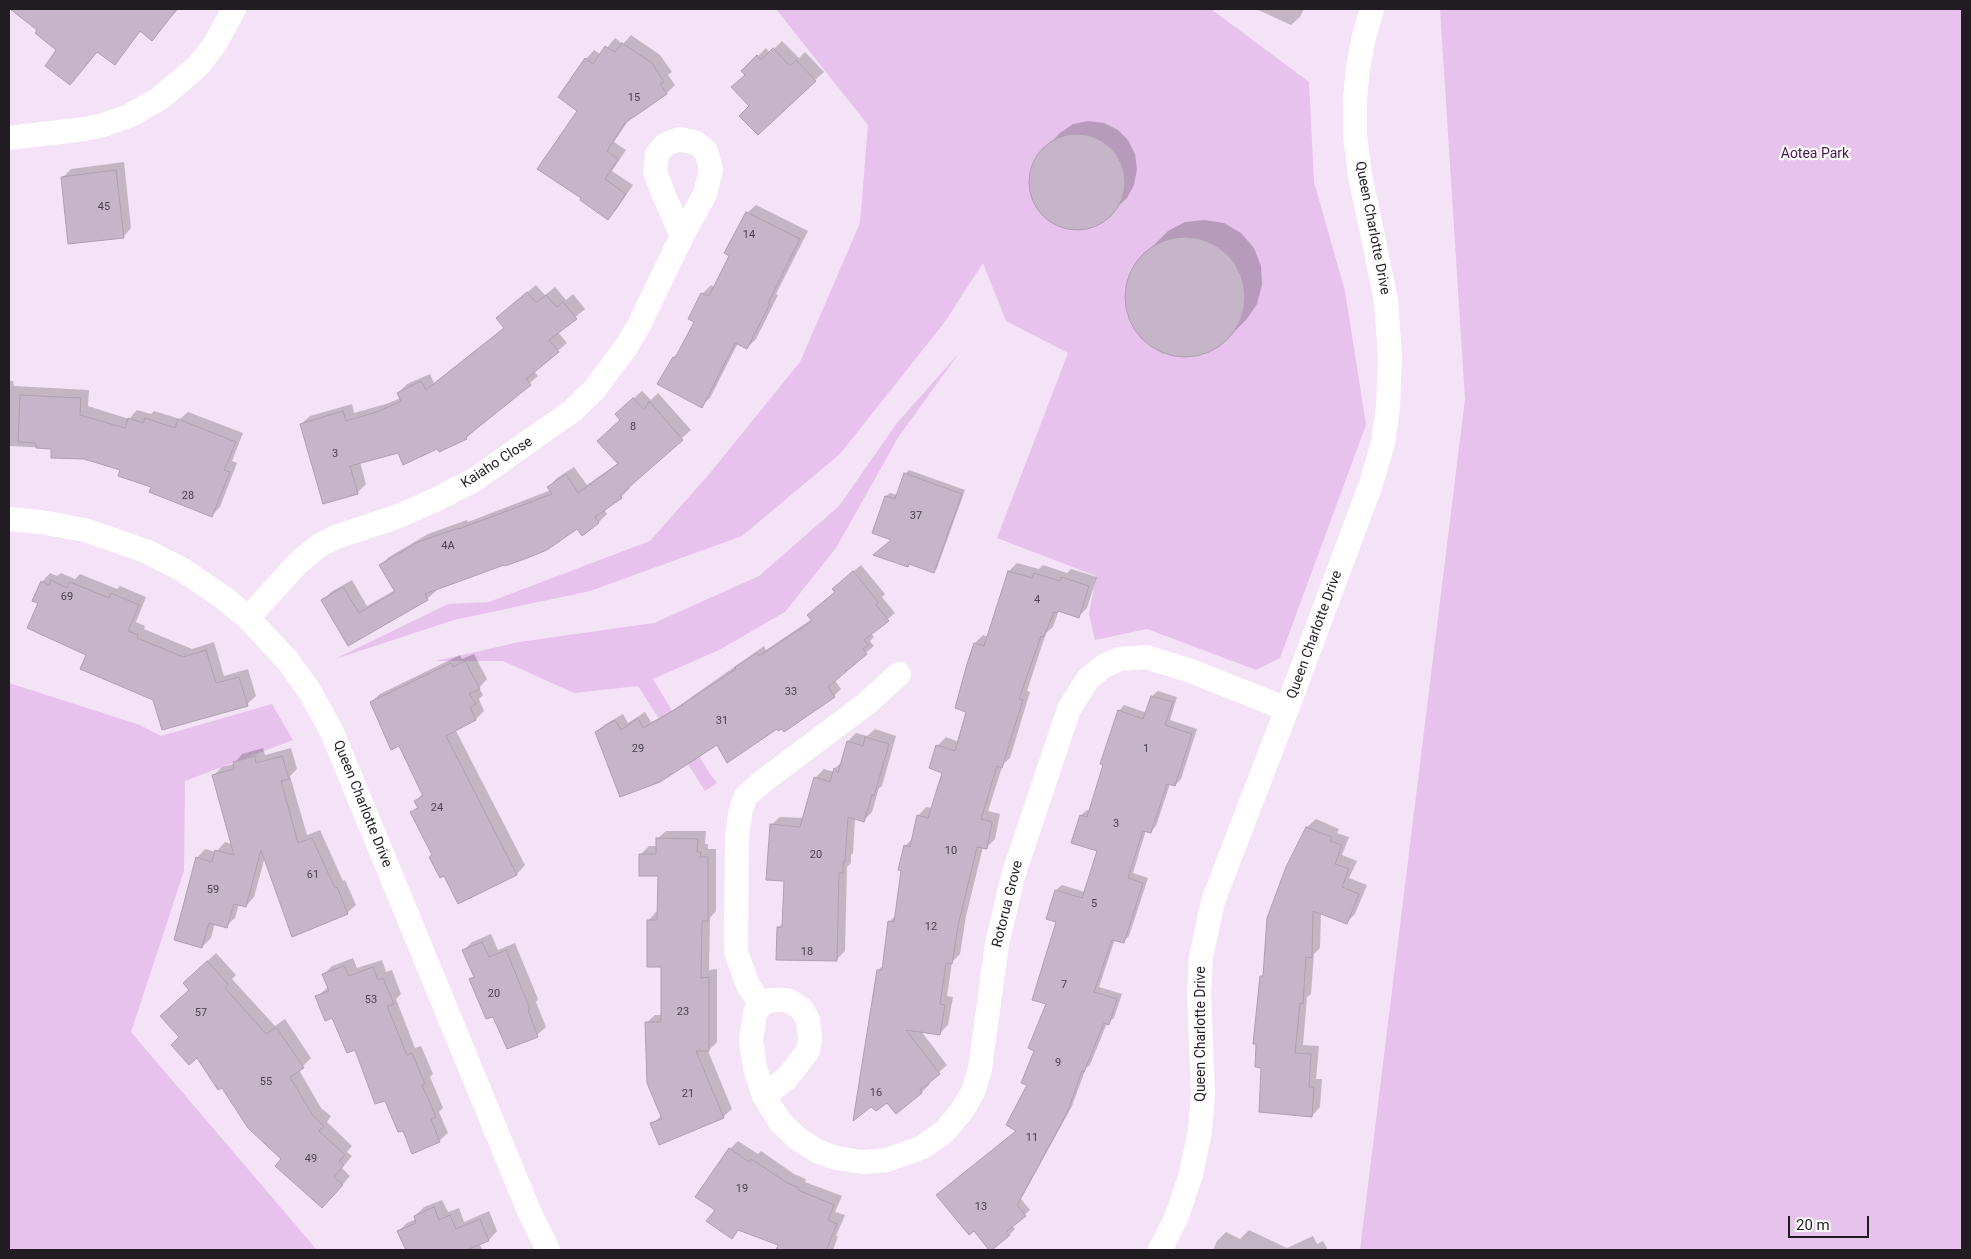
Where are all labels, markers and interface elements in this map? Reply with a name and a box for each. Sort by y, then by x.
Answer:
house number: 15 [628,91,640,105]
park label: Aotea Park [1781,146,1849,162]
street label: Queen Charlotte Drive [1351,160,1393,296]
house number: 45 [98,200,110,214]
house number: 14 [743,228,755,242]
house number: 8 [630,420,636,434]
street label: Kaiaho Close [458,434,536,492]
house number: 3 [332,447,338,461]
house number: 28 [182,489,194,503]
house number: 37 [910,509,922,523]
house number: 4A [441,539,455,553]
street label: Queen Charlotte Drive [1284,568,1346,702]
house number: 69 [61,590,73,604]
house number: 4 [1034,593,1040,607]
house number: 33 [785,685,797,699]
house number: 31 [716,714,728,728]
street label: Queen Charlotte Drive [329,738,395,870]
house number: 29 [632,742,644,756]
house number: 1 [1143,742,1149,756]
house number: 24 [431,801,443,815]
house number: 3 [1113,817,1119,831]
house number: 10 [945,844,957,858]
house number: 20 [810,848,822,862]
street label: Rotorua Grove [989,859,1027,949]
house number: 61 [307,868,319,882]
house number: 59 [207,883,219,897]
house number: 5 [1091,897,1097,911]
house number: 12 [925,920,937,934]
house number: 18 [801,945,813,959]
street label: Queen Charlotte Drive [1193,966,1209,1102]
house number: 7 [1061,978,1067,992]
house number: 20 [488,987,500,1001]
house number: 53 [365,993,377,1007]
house number: 23 [677,1005,689,1019]
house number: 57 [195,1006,207,1020]
house number: 9 [1055,1056,1061,1070]
house number: 55 [260,1075,272,1089]
house number: 16 [870,1086,882,1100]
house number: 21 [682,1087,694,1101]
house number: 11 [1026,1131,1038,1145]
house number: 49 [305,1152,317,1166]
house number: 19 [736,1182,748,1196]
house number: 13 [975,1200,987,1214]
scale bar [1791,1206,1872,1238]
text: 20 m [1796,1216,1830,1234]

